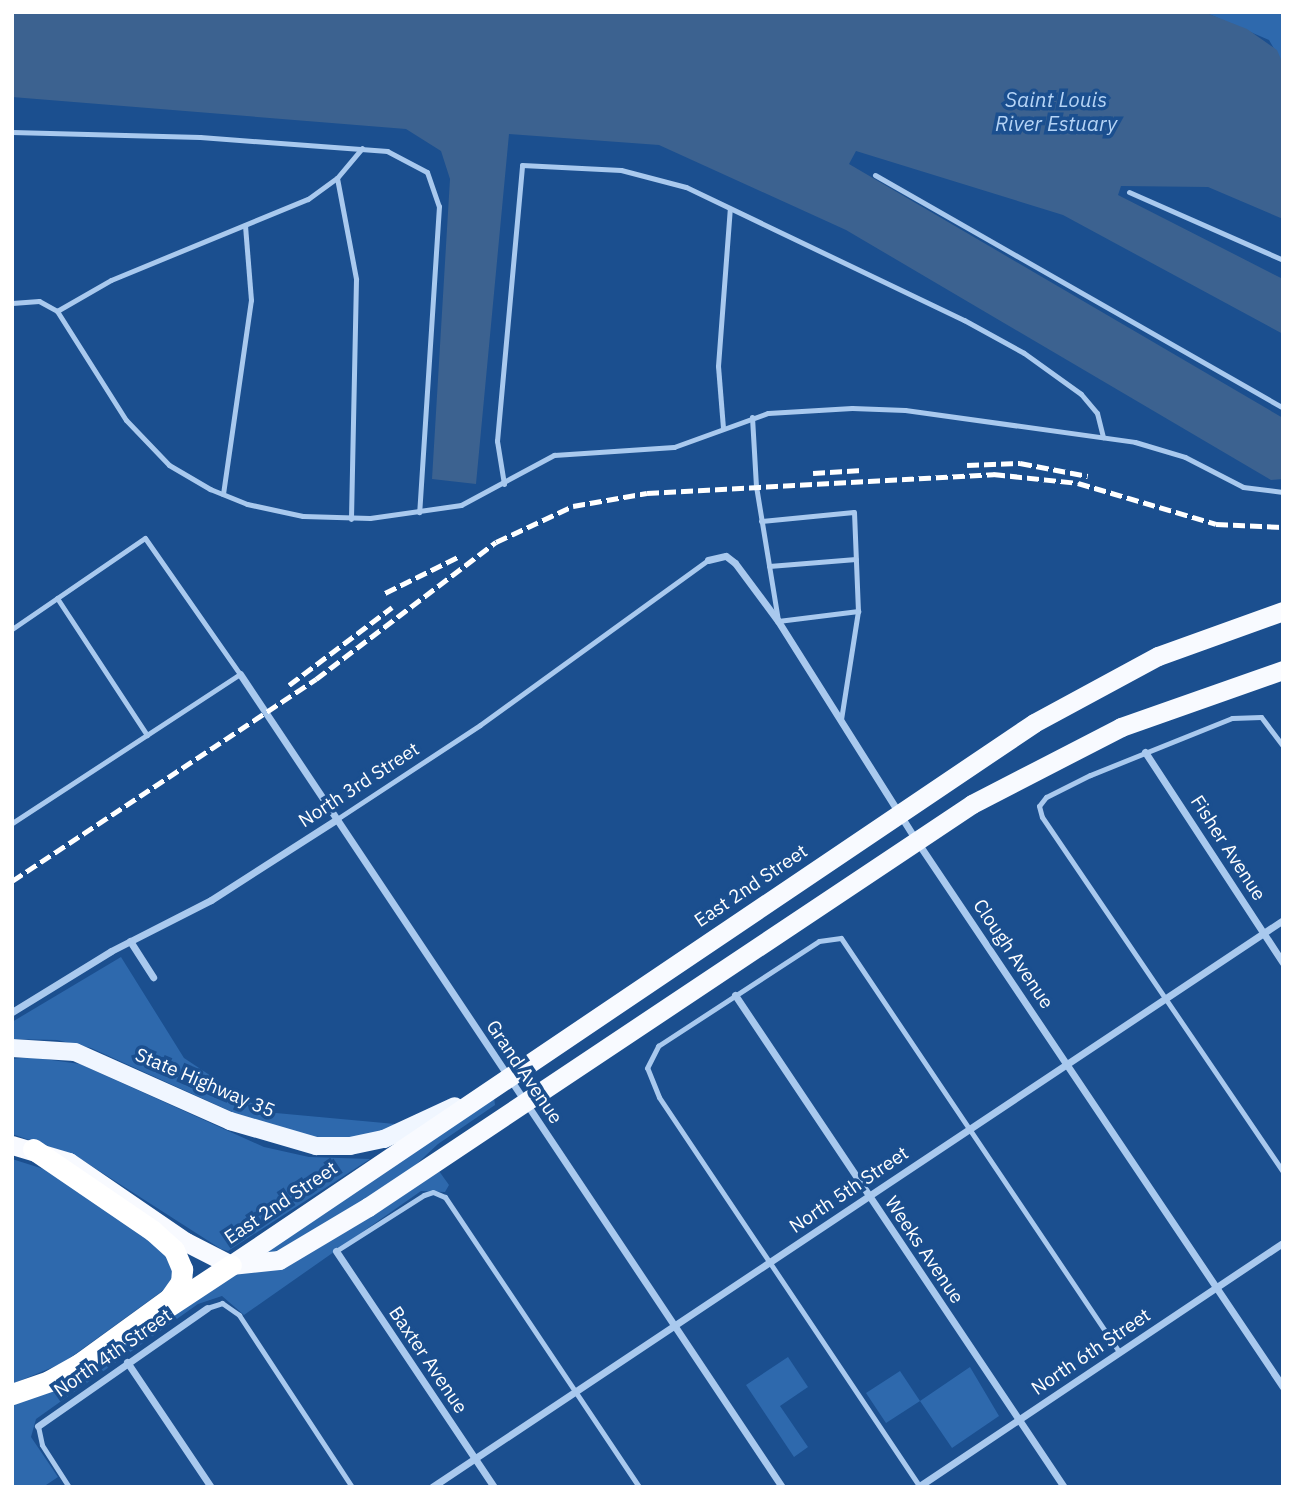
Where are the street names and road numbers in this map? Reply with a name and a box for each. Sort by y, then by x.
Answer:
street label: North 3rd Street [295,738,423,832]
street label: Fisher Avenue [1186,791,1270,905]
street label: East 2nd Street [690,840,812,932]
street label: Clough Avenue [968,895,1058,1013]
street label: Grand Avenue [481,1016,567,1128]
street label: State Highway 35 [132,1043,278,1123]
street label: North 5th Street [785,1142,913,1238]
street label: East 2nd Street [220,1157,342,1249]
street label: Weeks Avenue [880,1192,968,1308]
street label: Baxter Avenue [384,1302,472,1418]
street label: North 4th Street [50,1304,176,1402]
street label: North 6th Street [1027,1304,1155,1400]

